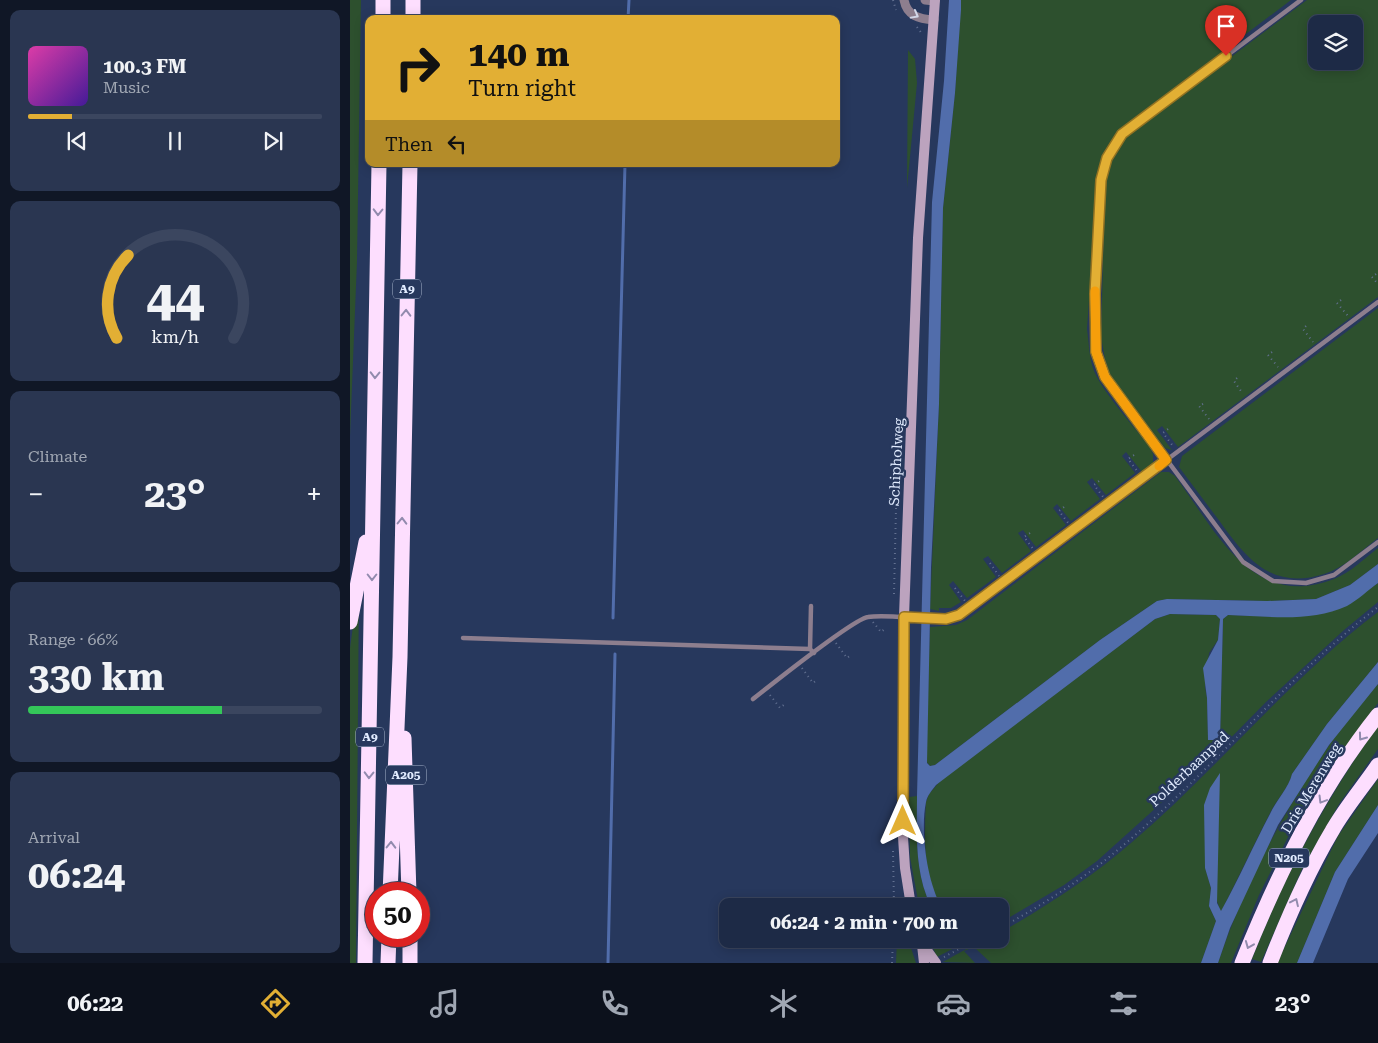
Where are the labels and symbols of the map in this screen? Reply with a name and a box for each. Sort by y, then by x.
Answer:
pin [1205,5,1247,56]
one-way arrow [910,9,919,19]
one-way arrow [373,209,384,217]
road number: A9 [393,280,421,298]
one-way arrow [401,308,412,316]
one-way arrow [370,372,380,379]
street label: Schipholweg [886,417,906,506]
one-way arrow [397,517,408,525]
one-way arrow [367,574,377,582]
road number: A9 [356,728,384,746]
street label: Polderbaanpad [1146,728,1232,810]
one-way arrow [1359,731,1368,741]
street label: Drie Merenweg [1278,740,1344,836]
road number: A205 [386,766,426,784]
one-way arrow [364,771,375,779]
position arrow [876,794,928,846]
one-way arrow [1318,794,1328,803]
one-way arrow [386,841,397,849]
road number: N205 [1269,848,1309,868]
speed limit sign: 50 [365,882,430,947]
one-way arrow [1289,898,1299,907]
one-way arrow [1245,940,1256,949]

